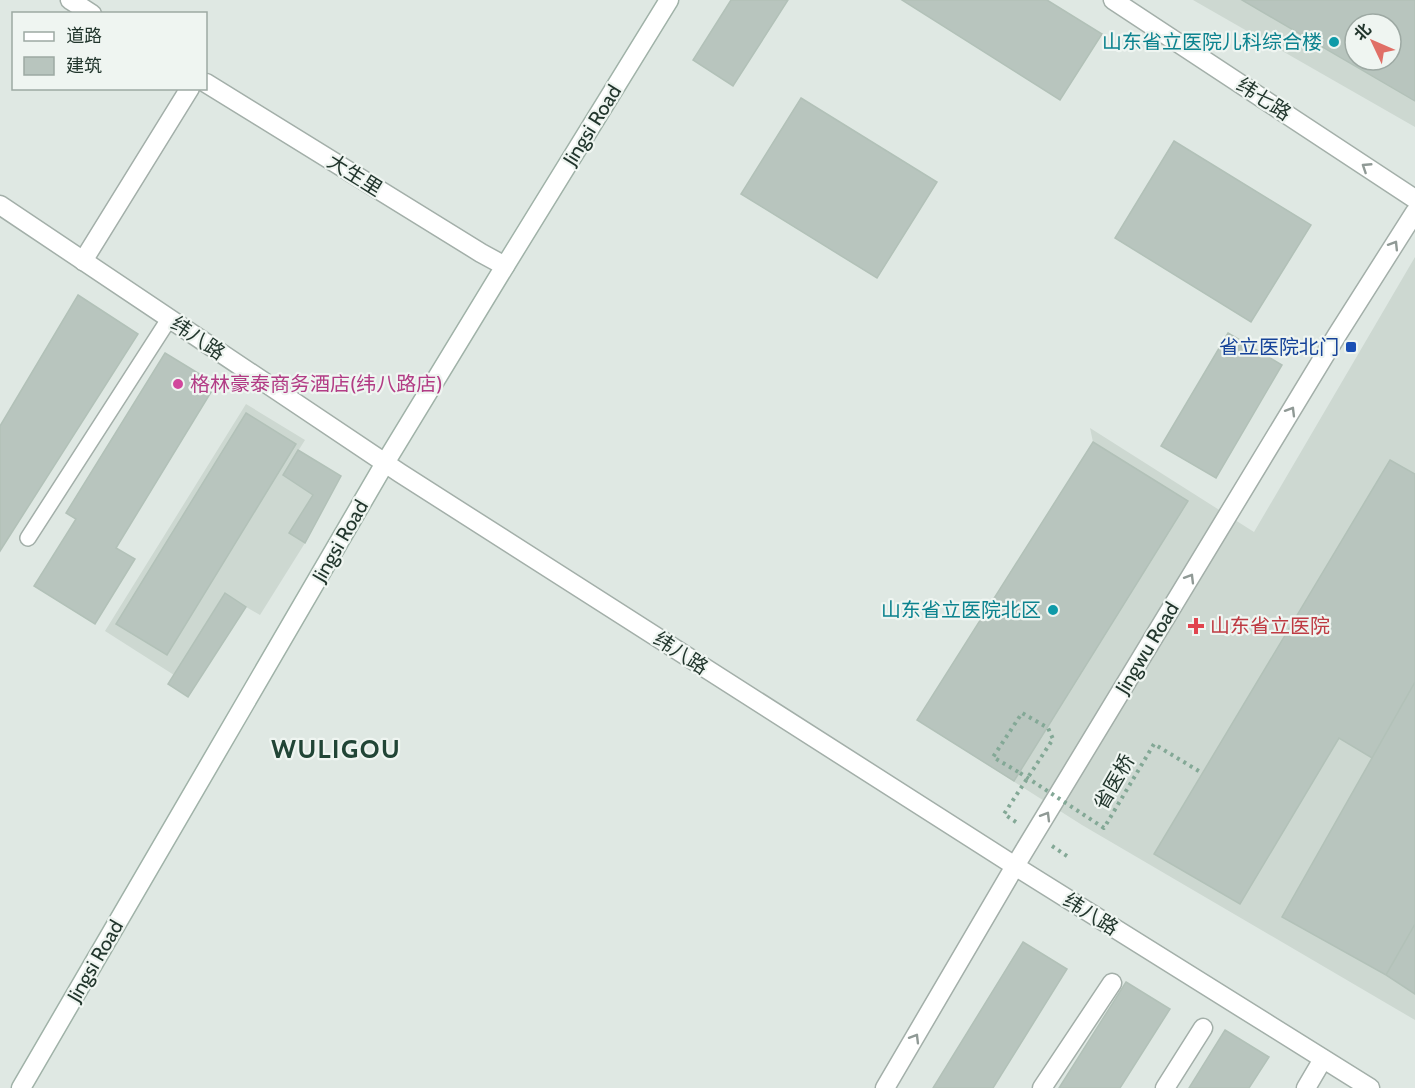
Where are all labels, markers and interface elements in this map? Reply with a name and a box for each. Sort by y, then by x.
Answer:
legend [12,12,207,90]
north arrow [1343,12,1403,72]
text: 北 [1350,20,1375,44]
text: 道路 [66,25,102,47]
place label: 山东省立医院儿科综合楼 [1102,30,1322,54]
marker: 山东省立医院儿科综合楼 [1327,35,1341,49]
text: 建筑 [66,55,102,77]
street label: 纬七路 [1232,73,1296,125]
street label: Jingsi Road [557,80,626,171]
street label: 大生里 [323,149,387,201]
one-way arrow [1362,162,1372,174]
one-way arrow [1386,241,1398,251]
street label: 纬八路 [166,311,230,365]
place label: 省立医院北门 [1219,335,1339,359]
marker: 省立医院北门 [1344,340,1358,354]
place label: 格林豪泰商务酒店(纬八路店) [190,372,443,396]
marker: 格林豪泰商务酒店(纬八路店) [171,377,185,391]
one-way arrow [1283,407,1295,417]
street label: Jingsi Road [306,496,373,587]
one-way arrow [1182,574,1194,584]
place label: 山东省立医院北区 [881,598,1041,622]
street label: Jingwu Road [1110,598,1184,699]
marker: 山东省立医院北区 [1046,603,1060,617]
place label: 山东省立医院 [1210,614,1330,638]
marker: 山东省立医院 [1187,617,1205,635]
street label: 纬八路 [649,627,713,679]
district label: WULIGOU [271,733,401,765]
street label: 省医桥 [1089,750,1139,814]
one-way arrow [1038,812,1050,822]
street label: 纬八路 [1059,888,1123,940]
street label: Jingsi Road [61,916,128,1007]
one-way arrow [907,1034,919,1044]

